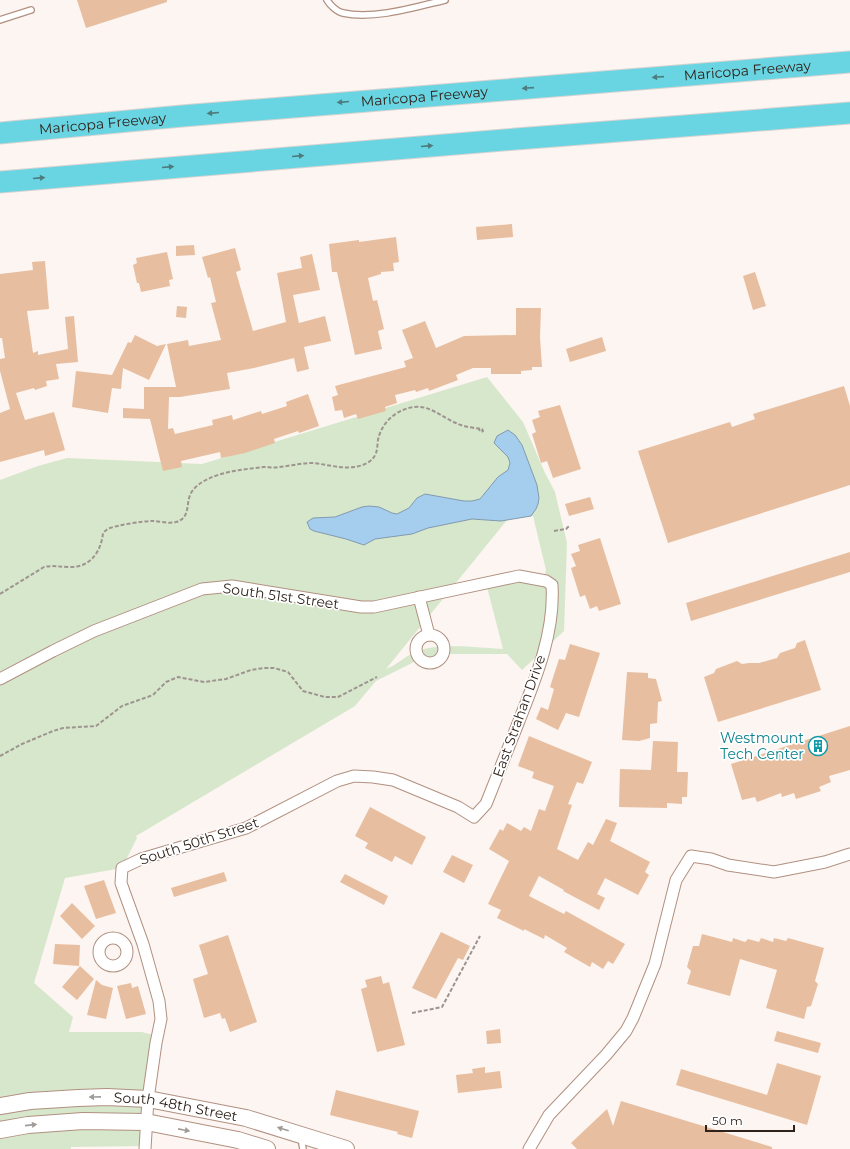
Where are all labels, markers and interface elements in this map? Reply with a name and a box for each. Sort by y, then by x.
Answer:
street label: Maricopa Freeway [683,56,812,84]
one-way arrow [652,74,664,81]
street label: Maricopa Freeway [360,82,489,111]
one-way arrow [522,84,534,91]
one-way arrow [337,99,349,106]
street label: Maricopa Freeway [38,108,167,138]
one-way arrow [207,110,219,116]
one-way arrow [421,142,434,149]
one-way arrow [292,153,304,160]
one-way arrow [162,164,174,170]
one-way arrow [33,175,45,182]
street label: South 51st Street [222,579,341,613]
street label: East Strahan Drive [489,652,549,780]
place label: Westmount Tech Center [720,729,804,763]
building icon: Westmount Tech Center [807,735,829,757]
street label: South 50th Street [137,813,261,869]
street label: South 48th Street [113,1088,239,1125]
one-way arrow [89,1094,102,1100]
scale bar [706,1107,794,1133]
text: 50 m [712,1113,743,1128]
one-way arrow [25,1122,37,1128]
one-way arrow [276,1126,288,1132]
one-way arrow [178,1127,190,1133]

